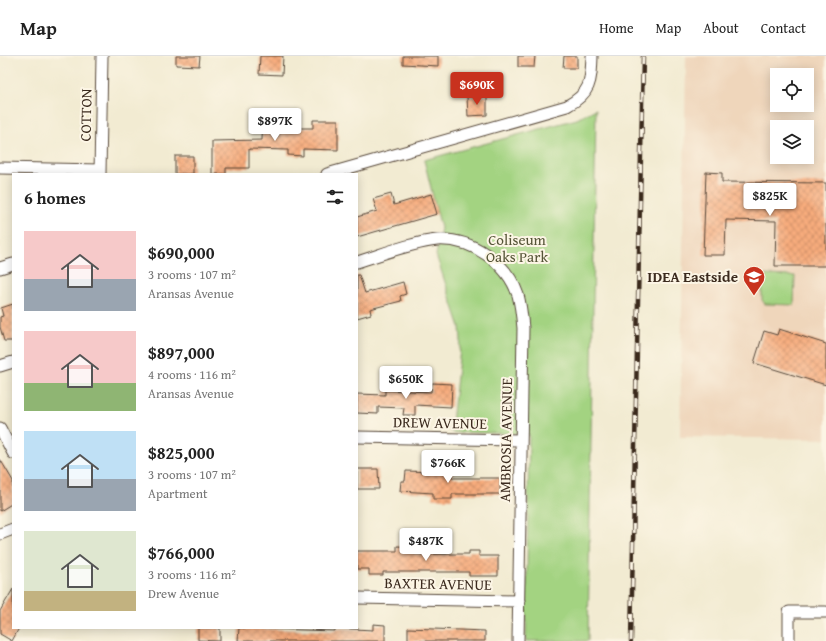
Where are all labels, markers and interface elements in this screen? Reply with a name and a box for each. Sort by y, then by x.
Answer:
text: Map [20,14,57,42]
text: Home [599,18,634,38]
text: Map [656,18,681,38]
text: About [703,18,739,38]
text: Contact [761,18,806,38]
map controls [770,68,814,164]
button: locate [770,68,814,112]
pin: $690K [449,72,505,106]
text: $690K [459,75,495,94]
street label: COTTON [75,88,96,142]
pin: $897K [247,108,303,142]
text: $897K [257,111,293,130]
button: layers [770,120,814,164]
pin: $825K [742,183,798,217]
text: 6 homes [24,185,86,210]
icon: filters [324,186,346,208]
text: $825K [752,186,788,205]
park label: Coliseum Oaks Park [486,229,548,267]
text: $690,000 [148,240,214,265]
icon: home [56,247,104,295]
school or university icon: IDEA Eastside [741,264,767,297]
text: 3 rooms · 107 m² [148,265,236,284]
place label: IDEA Eastside [647,266,738,287]
text: Aransas Avenue [148,284,234,303]
text: $897,000 [148,340,214,365]
icon: home [56,347,104,395]
text: 4 rooms · 116 m² [148,365,236,384]
pin: $650K [378,366,434,400]
text: $650K [388,369,424,388]
street label: AMBROSIA AVENUE [494,377,517,502]
text: Aransas Avenue [148,384,234,403]
street label: DREW AVENUE [393,411,488,434]
text: $825,000 [148,440,214,465]
icon: home [56,447,104,495]
pin: $766K [420,450,476,484]
text: $766K [430,453,466,472]
text: 3 rooms · 107 m² [148,465,236,484]
text: Apartment [148,484,208,503]
pin: $487K [398,528,454,562]
text: $487K [408,531,444,550]
text: $766,000 [148,540,214,565]
icon: home [56,547,104,595]
text: 3 rooms · 116 m² [148,565,236,584]
street label: BAXTER AVENUE [384,572,492,595]
text: Drew Avenue [148,584,219,603]

